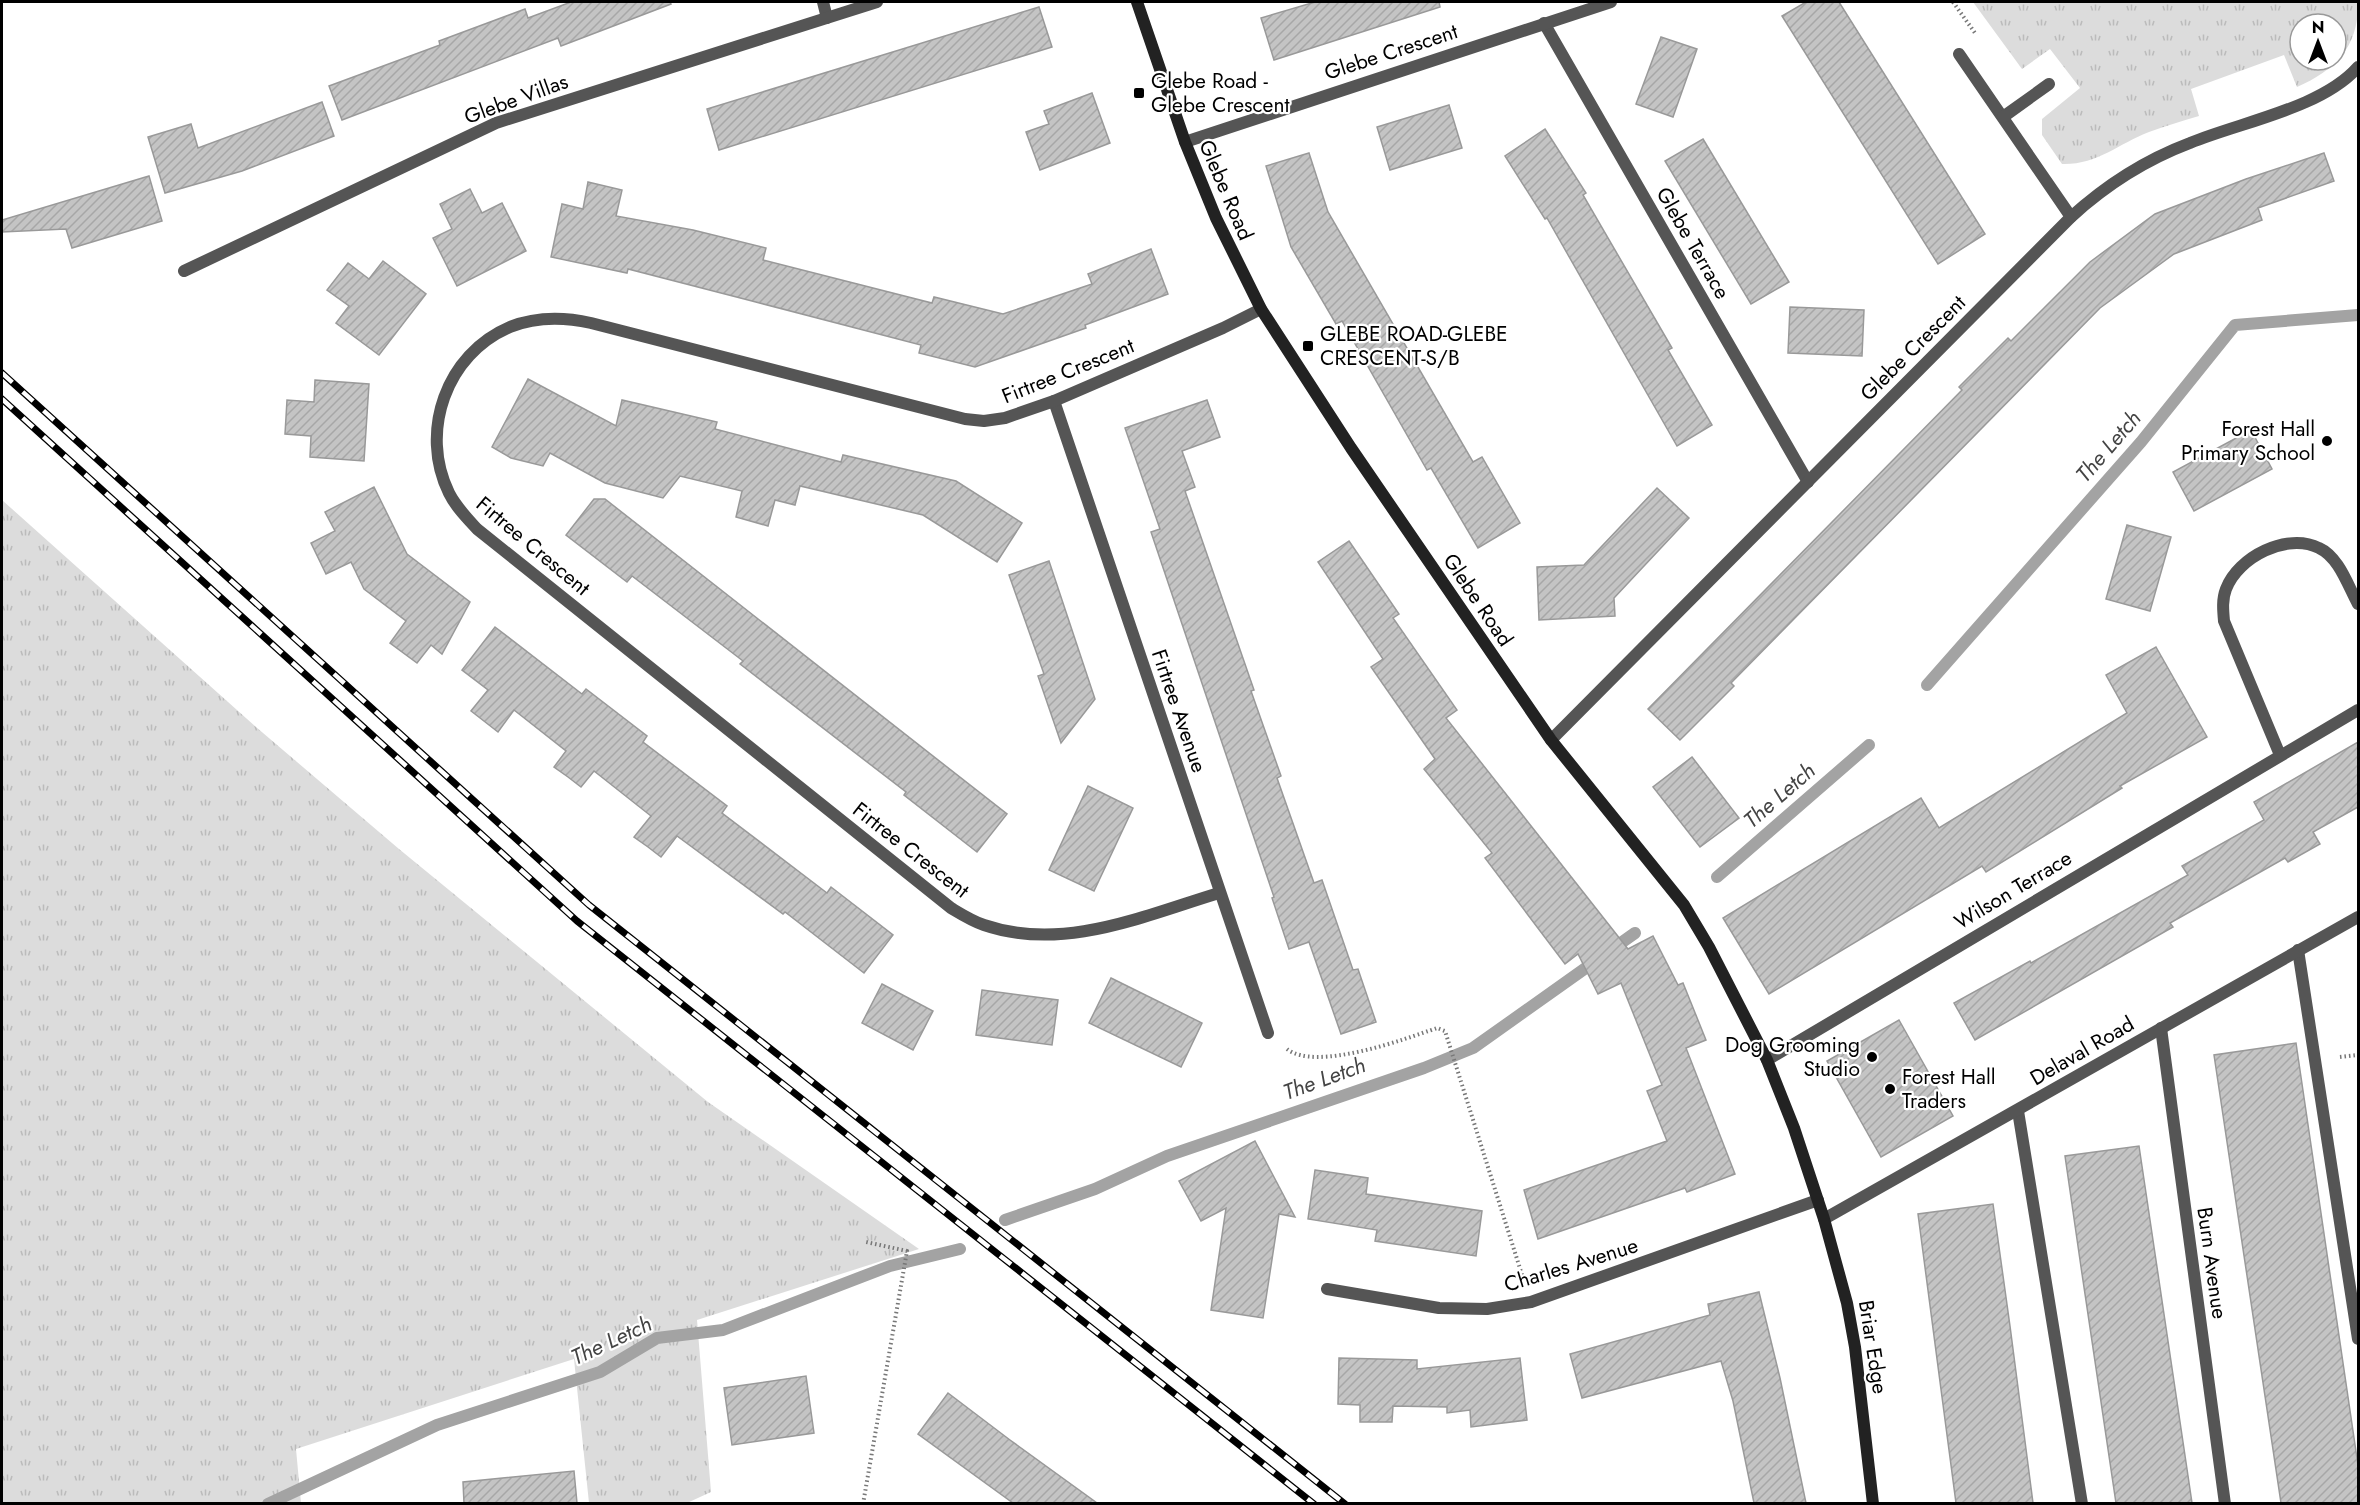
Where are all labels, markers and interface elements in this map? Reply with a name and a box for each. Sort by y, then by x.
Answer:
north arrow [2288,12,2348,72]
street label: Glebe Crescent [1321,16,1461,88]
text: N [2312,16,2324,39]
street label: Glebe Villas [460,66,572,132]
place label: Glebe Road - Glebe Crescent [1151,66,1289,120]
marker: Glebe Road - Glebe Crescent [1132,86,1146,100]
street label: Glebe Road [1191,135,1261,245]
street label: Glebe Terrace [1649,181,1737,305]
street label: Glebe Crescent [1853,288,1973,408]
place label: GLEBE ROAD-GLEBE CRESCENT-S/B [1320,319,1508,373]
street label: Firtree Crescent [997,331,1139,411]
marker: GLEBE ROAD-GLEBE CRESCENT-S/B [1301,339,1315,353]
water label: The Letch [2068,403,2148,489]
place label: Forest Hall Primary School [2181,414,2315,468]
marker: Forest Hall Primary School [2320,434,2334,448]
street label: Firtree Crescent [470,489,596,603]
street label: Glebe Road [1436,548,1520,652]
street label: Firtree Avenue [1144,645,1214,777]
water label: The Letch [1736,755,1822,835]
street label: Firtree Crescent [846,795,976,905]
street label: Wilson Terrace [1949,843,2078,937]
street label: Delaval Road [2024,1009,2140,1093]
place label: Dog Grooming Studio [1725,1030,1860,1084]
water label: The Letch [1278,1048,1370,1108]
marker: Dog Grooming Studio [1865,1050,1879,1064]
place label: Forest Hall Traders [1902,1062,1996,1116]
marker: Forest Hall Traders [1883,1082,1897,1096]
street label: Burn Avenue [2189,1205,2235,1321]
street label: Charles Avenue [1500,1230,1642,1300]
street label: Briar Edge [1851,1298,1895,1396]
water label: The Letch [565,1307,657,1373]

